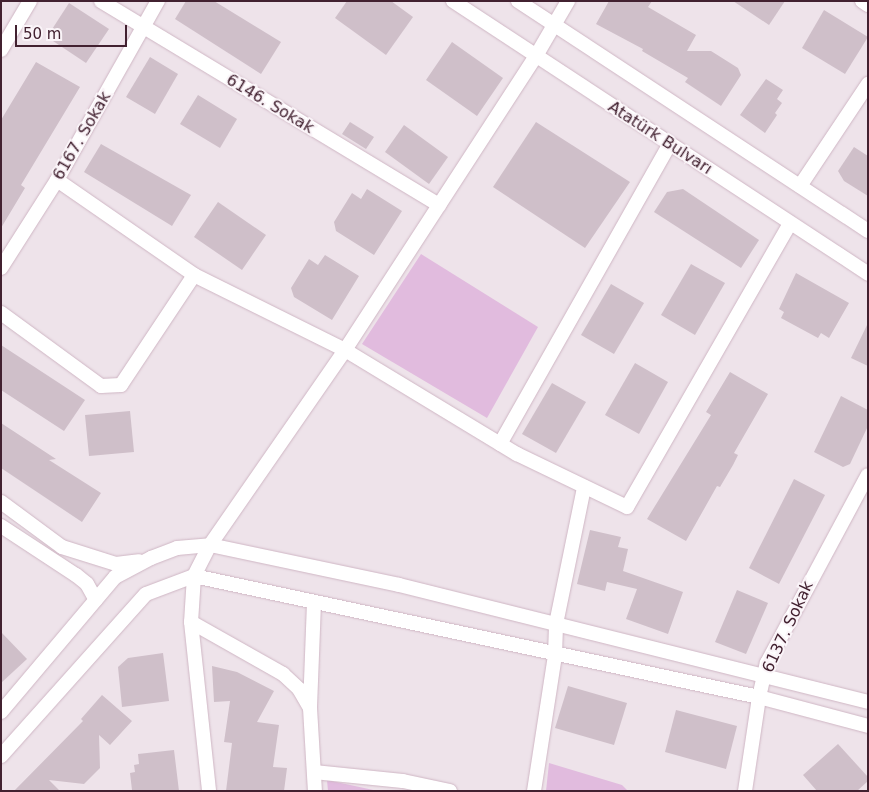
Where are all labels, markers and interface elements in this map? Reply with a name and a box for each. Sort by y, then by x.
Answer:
scale bar [18,15,130,47]
text: 50 m [23,25,61,43]
street label: 6146. Sokak [223,70,317,138]
street label: 6167. Sokak [49,88,115,184]
street label: Atatürk Bulvarı [604,97,716,179]
street label: 6137. Sokak [758,578,818,676]

